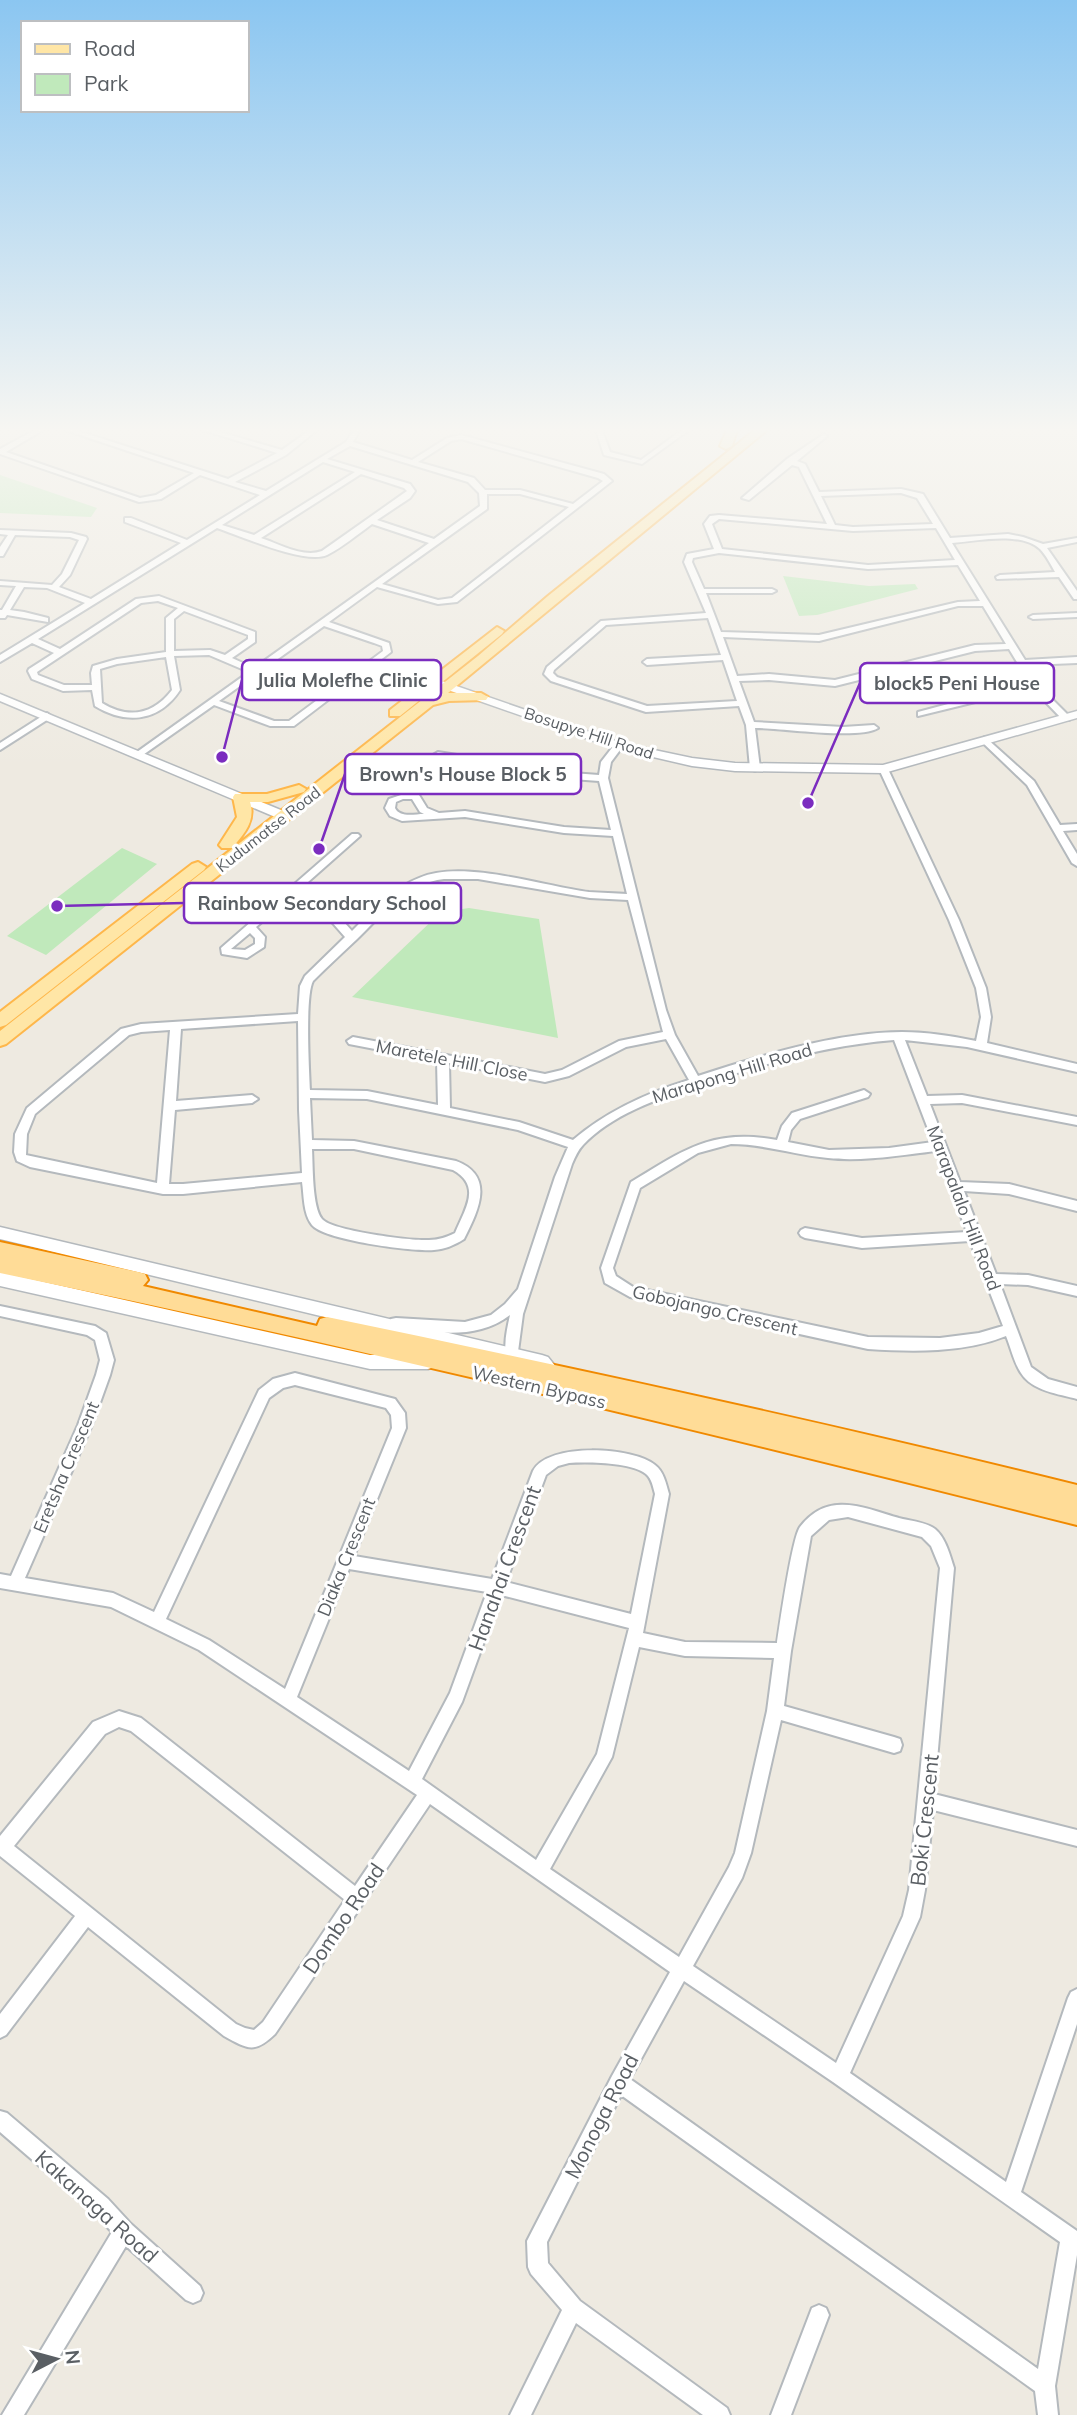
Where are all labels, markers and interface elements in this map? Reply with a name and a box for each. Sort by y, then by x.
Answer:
legend [21,21,248,112]
text: Road [84,35,135,61]
text: Park [84,70,128,96]
callout: Julia Molefhe Clinic [242,660,441,700]
callout: block5 Peni House [860,663,1054,703]
text: Julia Molefhe Clinic [256,668,428,692]
text: block5 Peni House [874,671,1040,695]
street label: Bosupye Hill Road [522,703,656,763]
callout: Brown's House Block 5 [345,754,581,794]
text: Brown's House Block 5 [359,762,567,786]
street label: Kudumatse Road [212,782,324,876]
callout: Rainbow Secondary School [184,883,461,923]
text: Rainbow Secondary School [198,891,446,915]
street label: Maretele Hill Close [374,1034,530,1086]
street label: Marapong Hill Road [649,1038,815,1108]
street label: Marapalalo Hill Road [922,1122,1006,1294]
street label: Gobojango Crescent [630,1280,800,1340]
street label: Western Bypass [470,1360,608,1414]
street label: Eretsha Crescent [28,1398,104,1536]
street label: Hanahai Crescent [462,1482,546,1654]
street label: Diaka Crescent [312,1494,380,1620]
street label: Boki Crescent [904,1753,944,1887]
street label: Dombo Road [297,1858,389,1978]
street label: Monoga Road [558,2049,644,2183]
street label: Kakanaga Road [30,2144,164,2268]
north arrow [21,2324,91,2394]
text: N [60,2349,86,2366]

